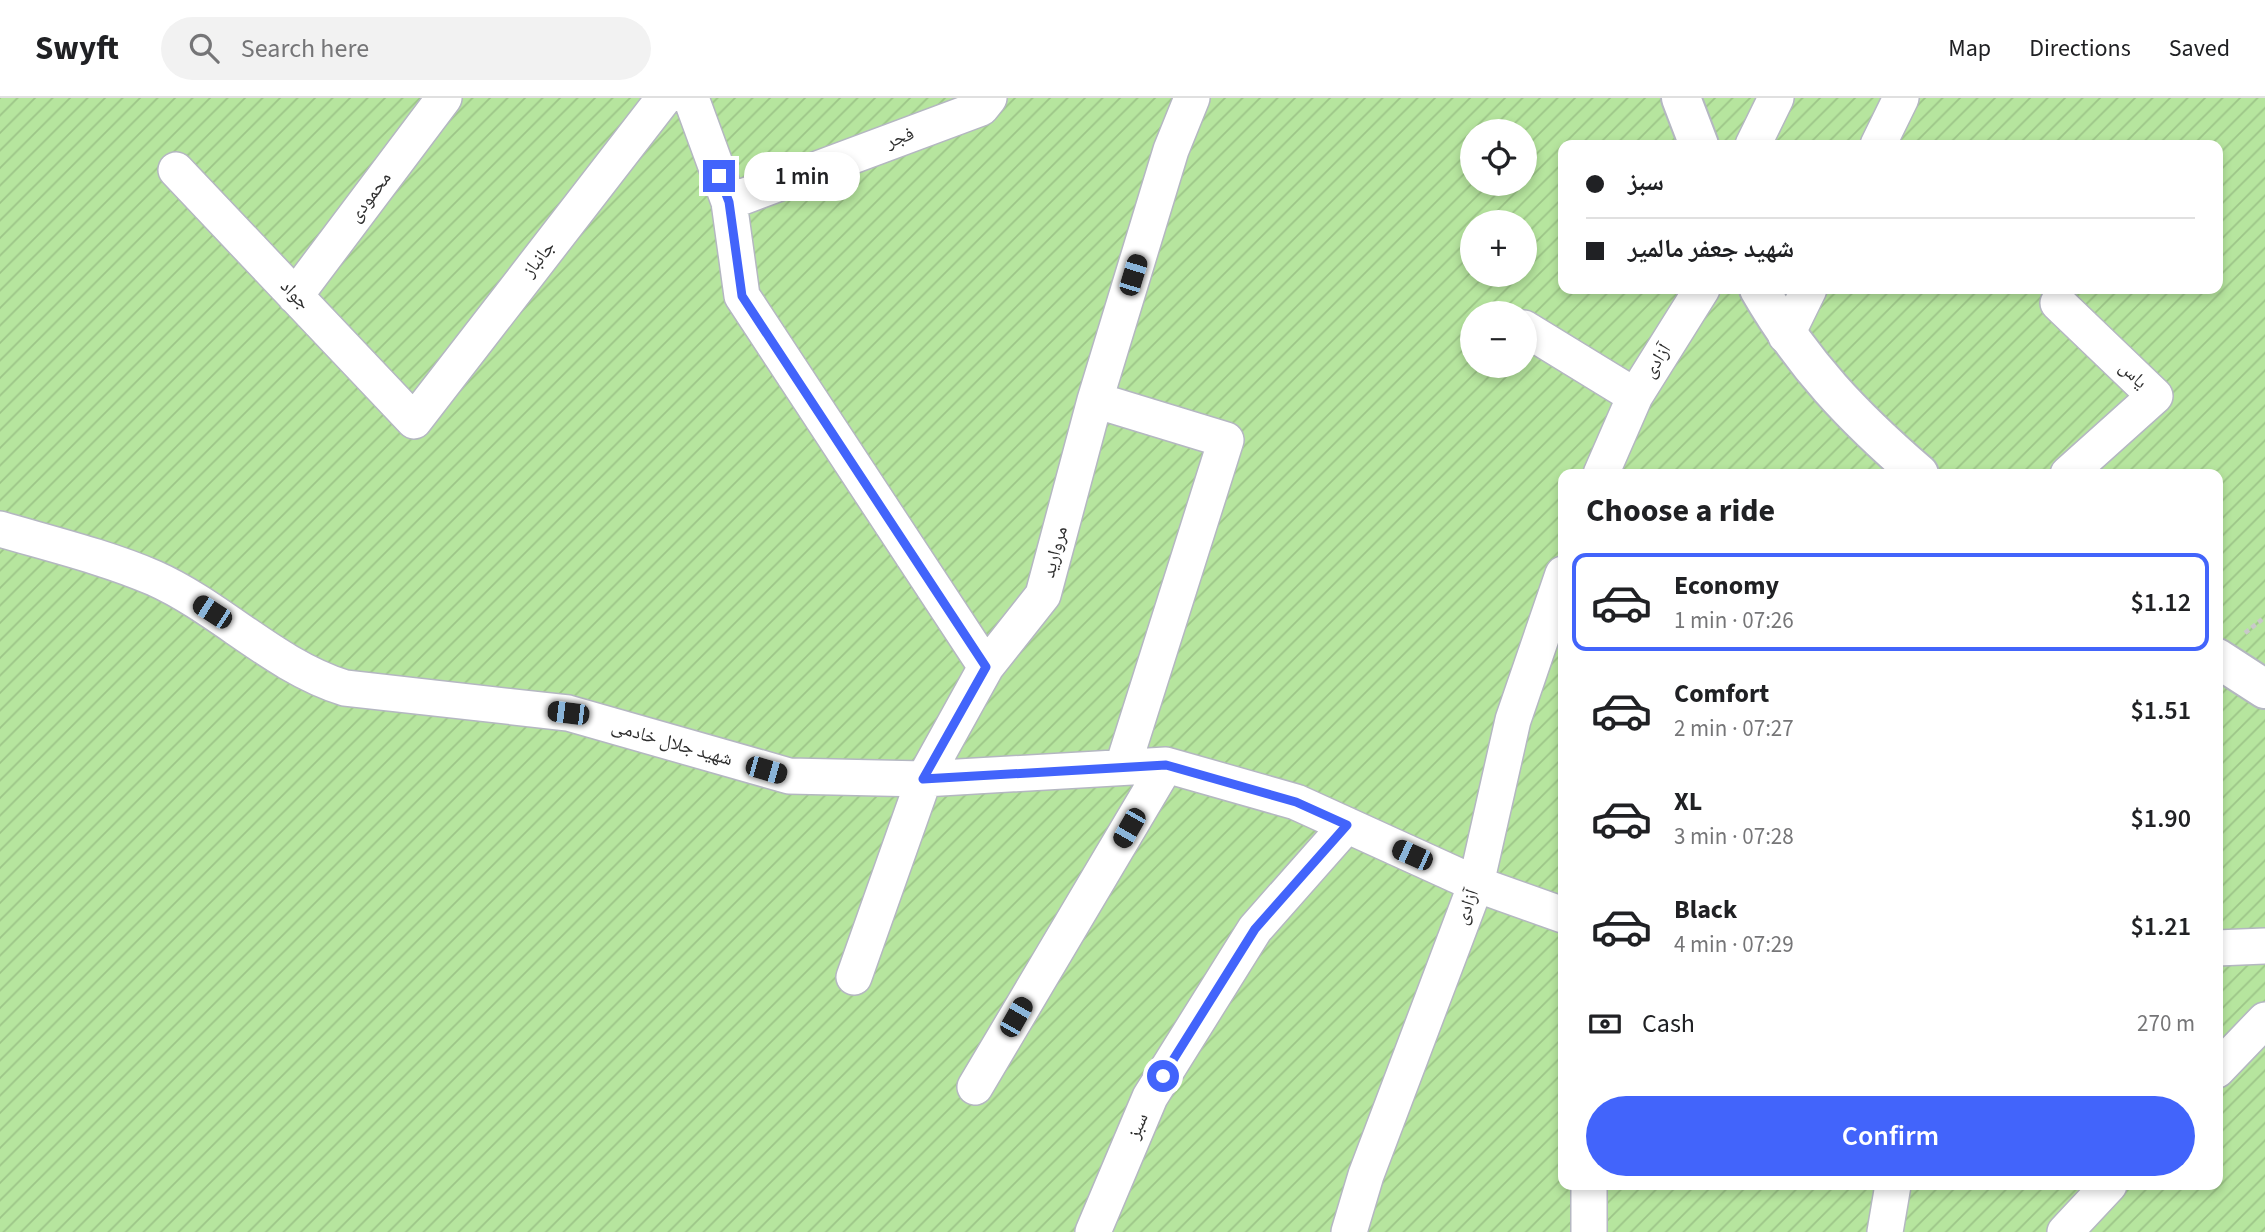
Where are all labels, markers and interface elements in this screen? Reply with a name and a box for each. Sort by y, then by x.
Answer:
search box [161,17,651,80]
text: Swyft [35,25,119,72]
icon: search [185,29,223,67]
text: Search here [241,30,369,67]
text: Map [1948,31,1991,66]
text: Directions [2029,31,2131,66]
text: Saved [2169,31,2230,66]
map controls [1460,119,1537,378]
button: locate [1460,119,1537,196]
street label: فجر [881,120,918,156]
callout: 1 min [744,152,859,200]
route end [703,160,735,192]
text: 1 min [775,160,829,193]
text: سبز [1628,163,1664,200]
street label: محمودی [342,166,398,228]
button: + [1460,210,1537,287]
text: شهید جعفر مالمیر [1628,230,1794,267]
street label: جانباز [515,235,562,284]
car [1117,252,1150,298]
street label: جواد [274,274,316,316]
button: − [1460,301,1537,378]
street label: آزادی [1636,338,1679,383]
street label: یاس [2113,355,2153,395]
text: Choose a ride [1586,488,1775,534]
street label: مروارید [1035,523,1075,581]
text: Economy [1674,567,1779,604]
icon: car [1590,571,1653,634]
text: $1.12 [2130,584,2191,621]
car [189,592,236,632]
text: 1 min · 07:26 [1674,604,1794,637]
text: Comfort [1674,675,1769,712]
icon: car [1590,679,1653,742]
text: $1.51 [2130,692,2191,729]
car [546,700,591,726]
text: 2 min · 07:27 [1674,712,1794,745]
street label: شهید جلال خادمی [608,713,736,773]
car [743,754,790,786]
text: XL [1674,783,1702,820]
icon: car [1590,787,1653,850]
text: $1.90 [2130,800,2191,837]
car [1110,805,1149,851]
text: 3 min · 07:28 [1674,820,1794,853]
car [1389,837,1436,873]
street label: آزادی [1448,884,1486,929]
text: Black [1674,891,1737,928]
icon: car [1590,895,1653,958]
text: $1.21 [2130,908,2191,945]
text: 4 min · 07:29 [1674,928,1794,961]
car [997,994,1036,1040]
icon: cash [1586,1005,1624,1043]
text: Cash [1642,1005,1695,1042]
text: 270 m [2137,1007,2195,1040]
route start [1147,1060,1179,1092]
button: Confirm [1586,1096,2195,1176]
street label: سبز [1120,1109,1155,1144]

